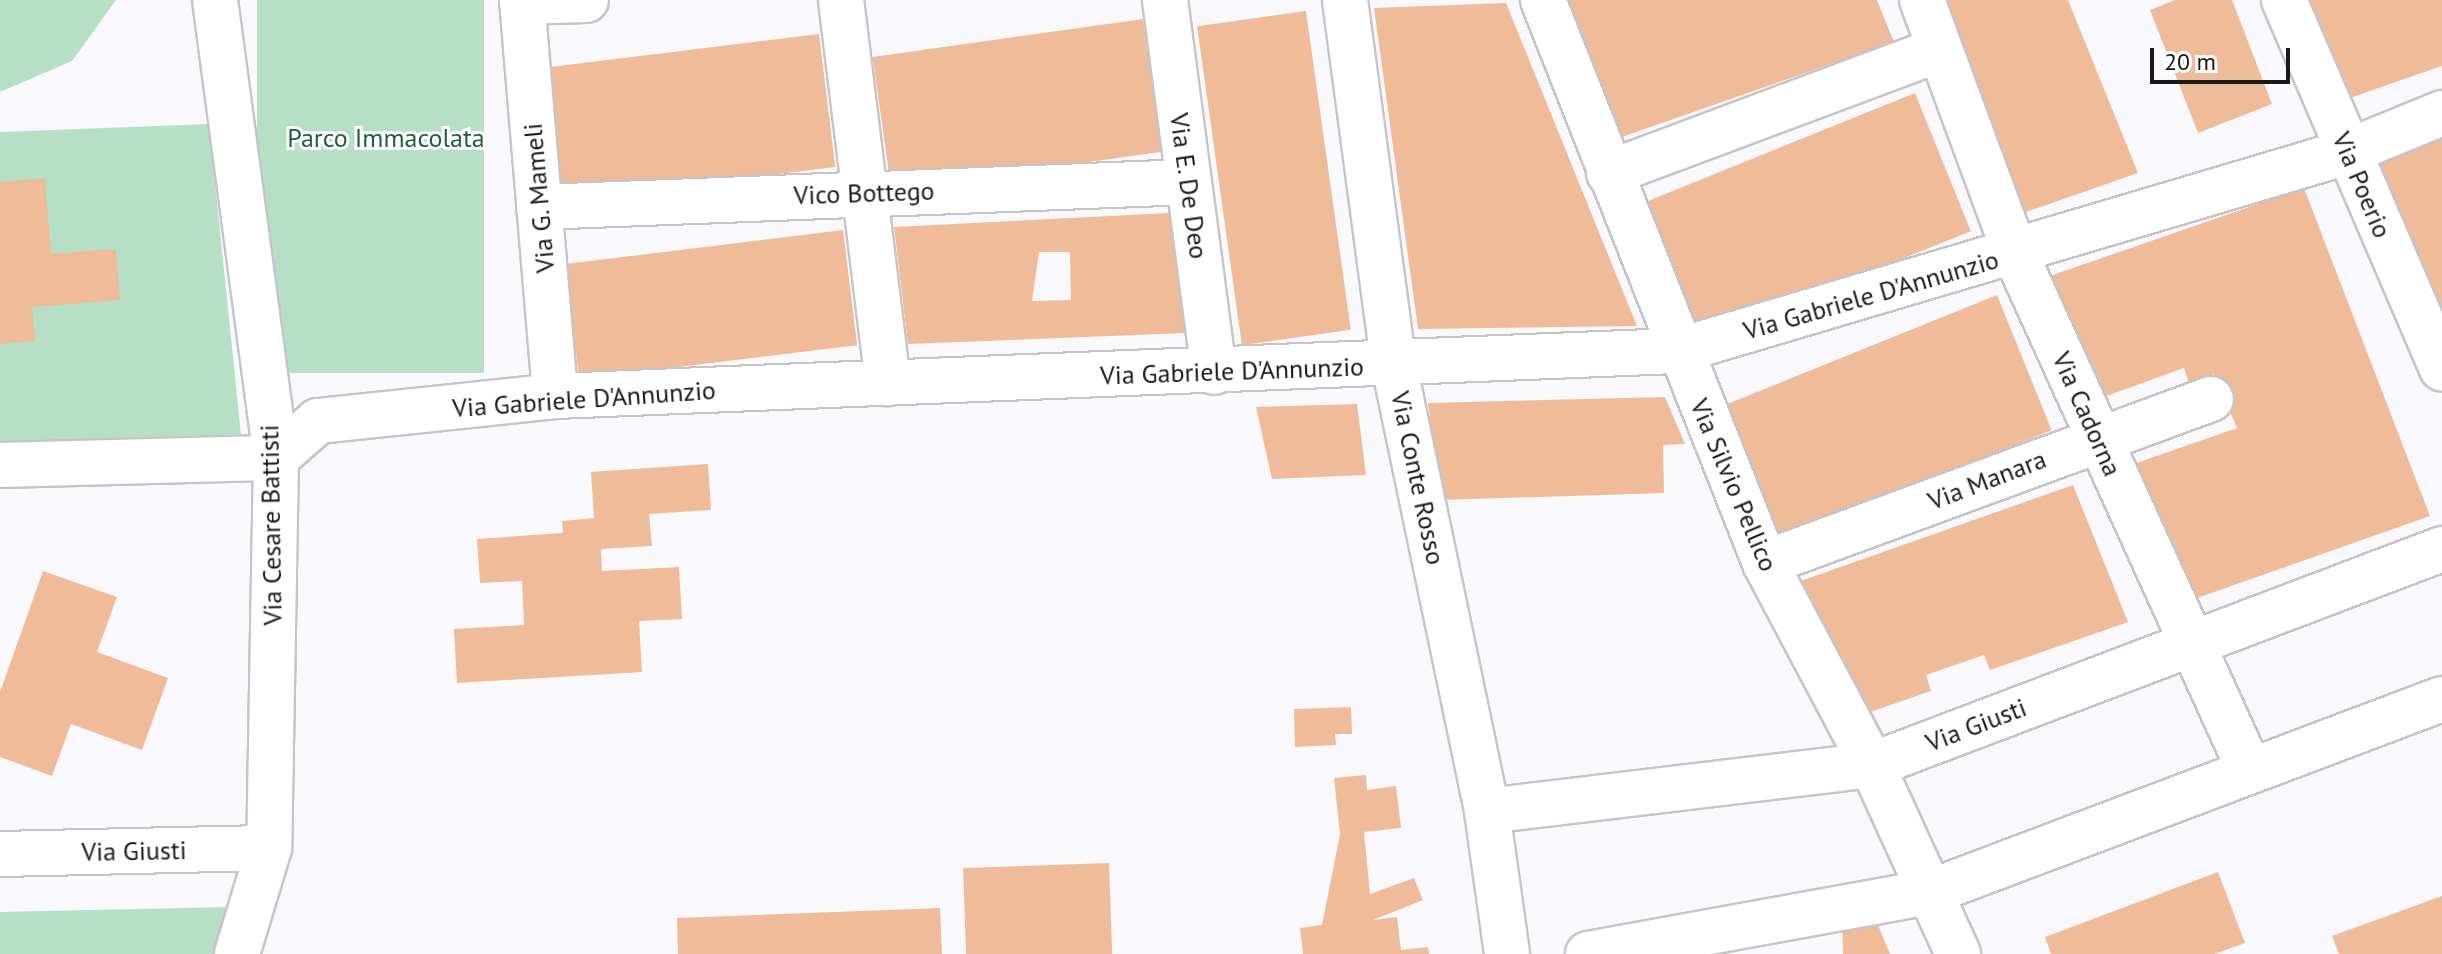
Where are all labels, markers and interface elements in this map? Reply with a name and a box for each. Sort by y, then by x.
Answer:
scale bar [2154,32,2294,82]
text: 20 m [2164,46,2216,77]
street label: Via E. De Deo [1163,110,1215,262]
street label: Via G. Mameli [517,121,561,275]
park label: Parco Immacolata [287,122,485,154]
street label: Via Poerio [2326,127,2398,243]
street label: Vico Bottego [793,175,935,211]
street label: Via Gabriele D'Annunzio [1740,244,2002,346]
street label: Via Cadorna [2046,347,2128,481]
street label: Via Gabriele D'Annunzio [1100,351,1364,391]
street label: Via Gabriele D'Annunzio [451,374,717,424]
street label: Via Conte Rosso [1384,389,1452,567]
street label: Via Silvio Pellico [1684,394,1784,576]
street label: Via Cesare Battisti [254,424,288,626]
street label: Via Manara [1924,443,2050,517]
street label: Via Giusti [1921,692,2031,758]
street label: Via Giusti [81,834,187,868]

